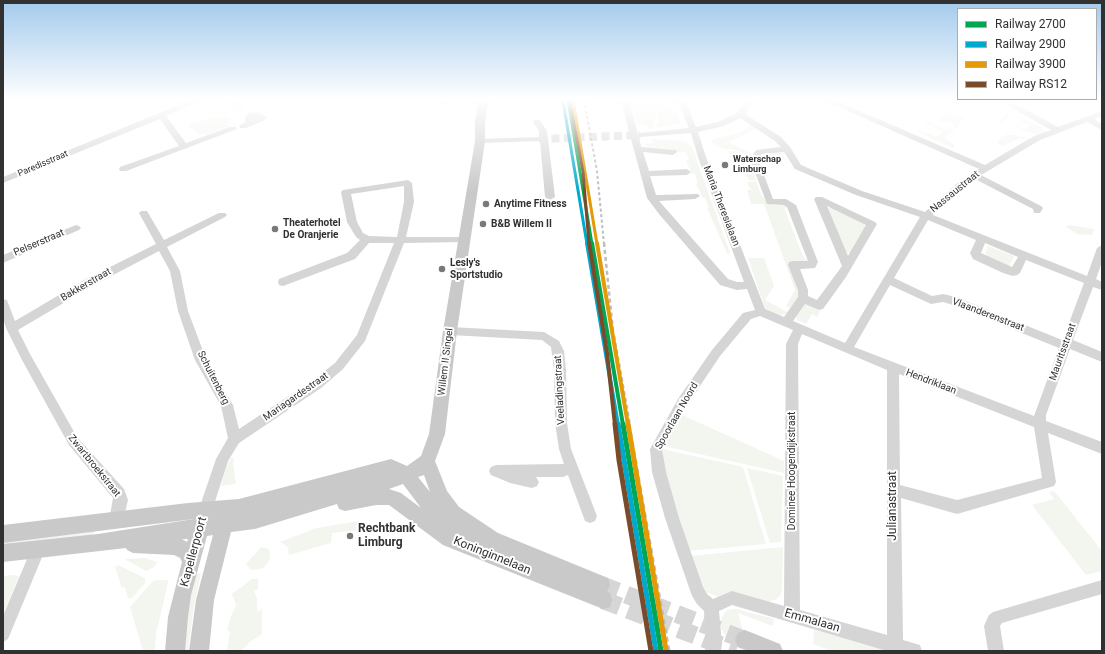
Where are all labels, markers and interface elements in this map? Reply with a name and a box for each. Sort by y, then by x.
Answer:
legend [957,8,1097,100]
text: Railway 2700 [995,17,1066,31]
text: Railway 2900 [995,37,1066,51]
text: Railway 3900 [995,57,1066,71]
text: Railway RS12 [995,77,1067,91]
street label: Paredisstraat [16,149,70,179]
place label: Waterschap Limburg [733,155,781,176]
marker: Waterschap Limburg [720,160,730,170]
street label: Maria Theresialaan [700,164,742,248]
street label: Nassaustraat [928,169,982,215]
place label: Anytime Fitness [494,198,567,210]
marker: Anytime Fitness [481,199,491,209]
place label: Theaterhotel De Oranjerie [283,217,341,240]
place label: B&B Willem II [491,218,552,230]
marker: B&B Willem II [478,219,488,229]
marker: Theaterhotel De Oranjerie [270,224,280,234]
street label: Pelserstraat [12,227,66,259]
place label: Lesly's Sportstudio [450,257,503,280]
marker: Lesly's Sportstudio [437,264,447,274]
street label: Bakkerstraat [59,266,113,304]
street label: Vlaanderenstraat [950,296,1026,334]
street label: Mauritsstraat [1047,322,1079,382]
street label: Willem II Singel [436,328,456,396]
street label: Schuitenberg [194,349,232,407]
street label: Veeladingstraat [552,355,568,425]
street label: Hendriklaan [904,367,958,397]
street label: Mariagardestraat [261,370,331,424]
street label: Spoorlaan Noord [653,380,701,452]
street label: Dominee Hoogendijkstraat [786,412,798,530]
street label: Zwartbroekstraat [65,433,123,499]
street label: Julianastraat [886,471,900,541]
street label: Kapellerpoort [178,515,210,589]
place label: Rechtbank Limburg [358,522,416,550]
marker: Rechtbank Limburg [345,531,355,541]
street label: Koninginnelaan [451,534,533,578]
street label: Emmalaan [783,606,841,636]

